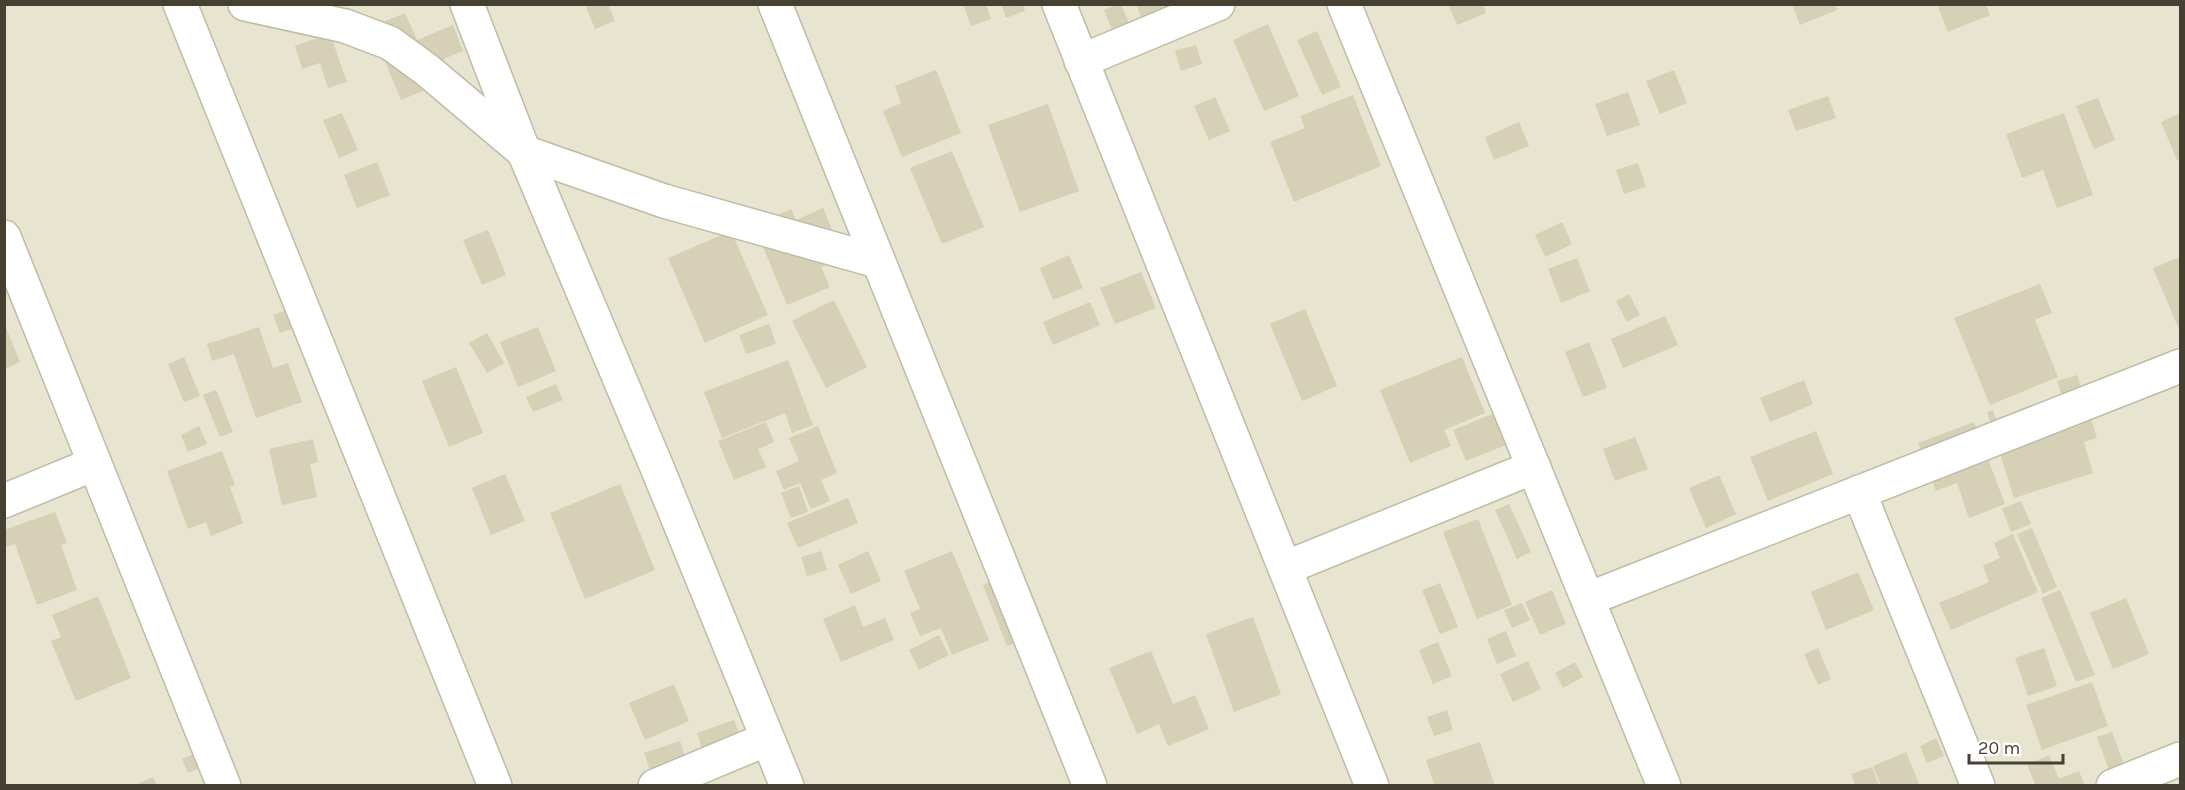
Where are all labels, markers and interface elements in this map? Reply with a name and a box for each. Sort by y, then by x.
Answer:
scale bar [1969,727,2064,765]
text: 20 m [1978,737,2020,759]

